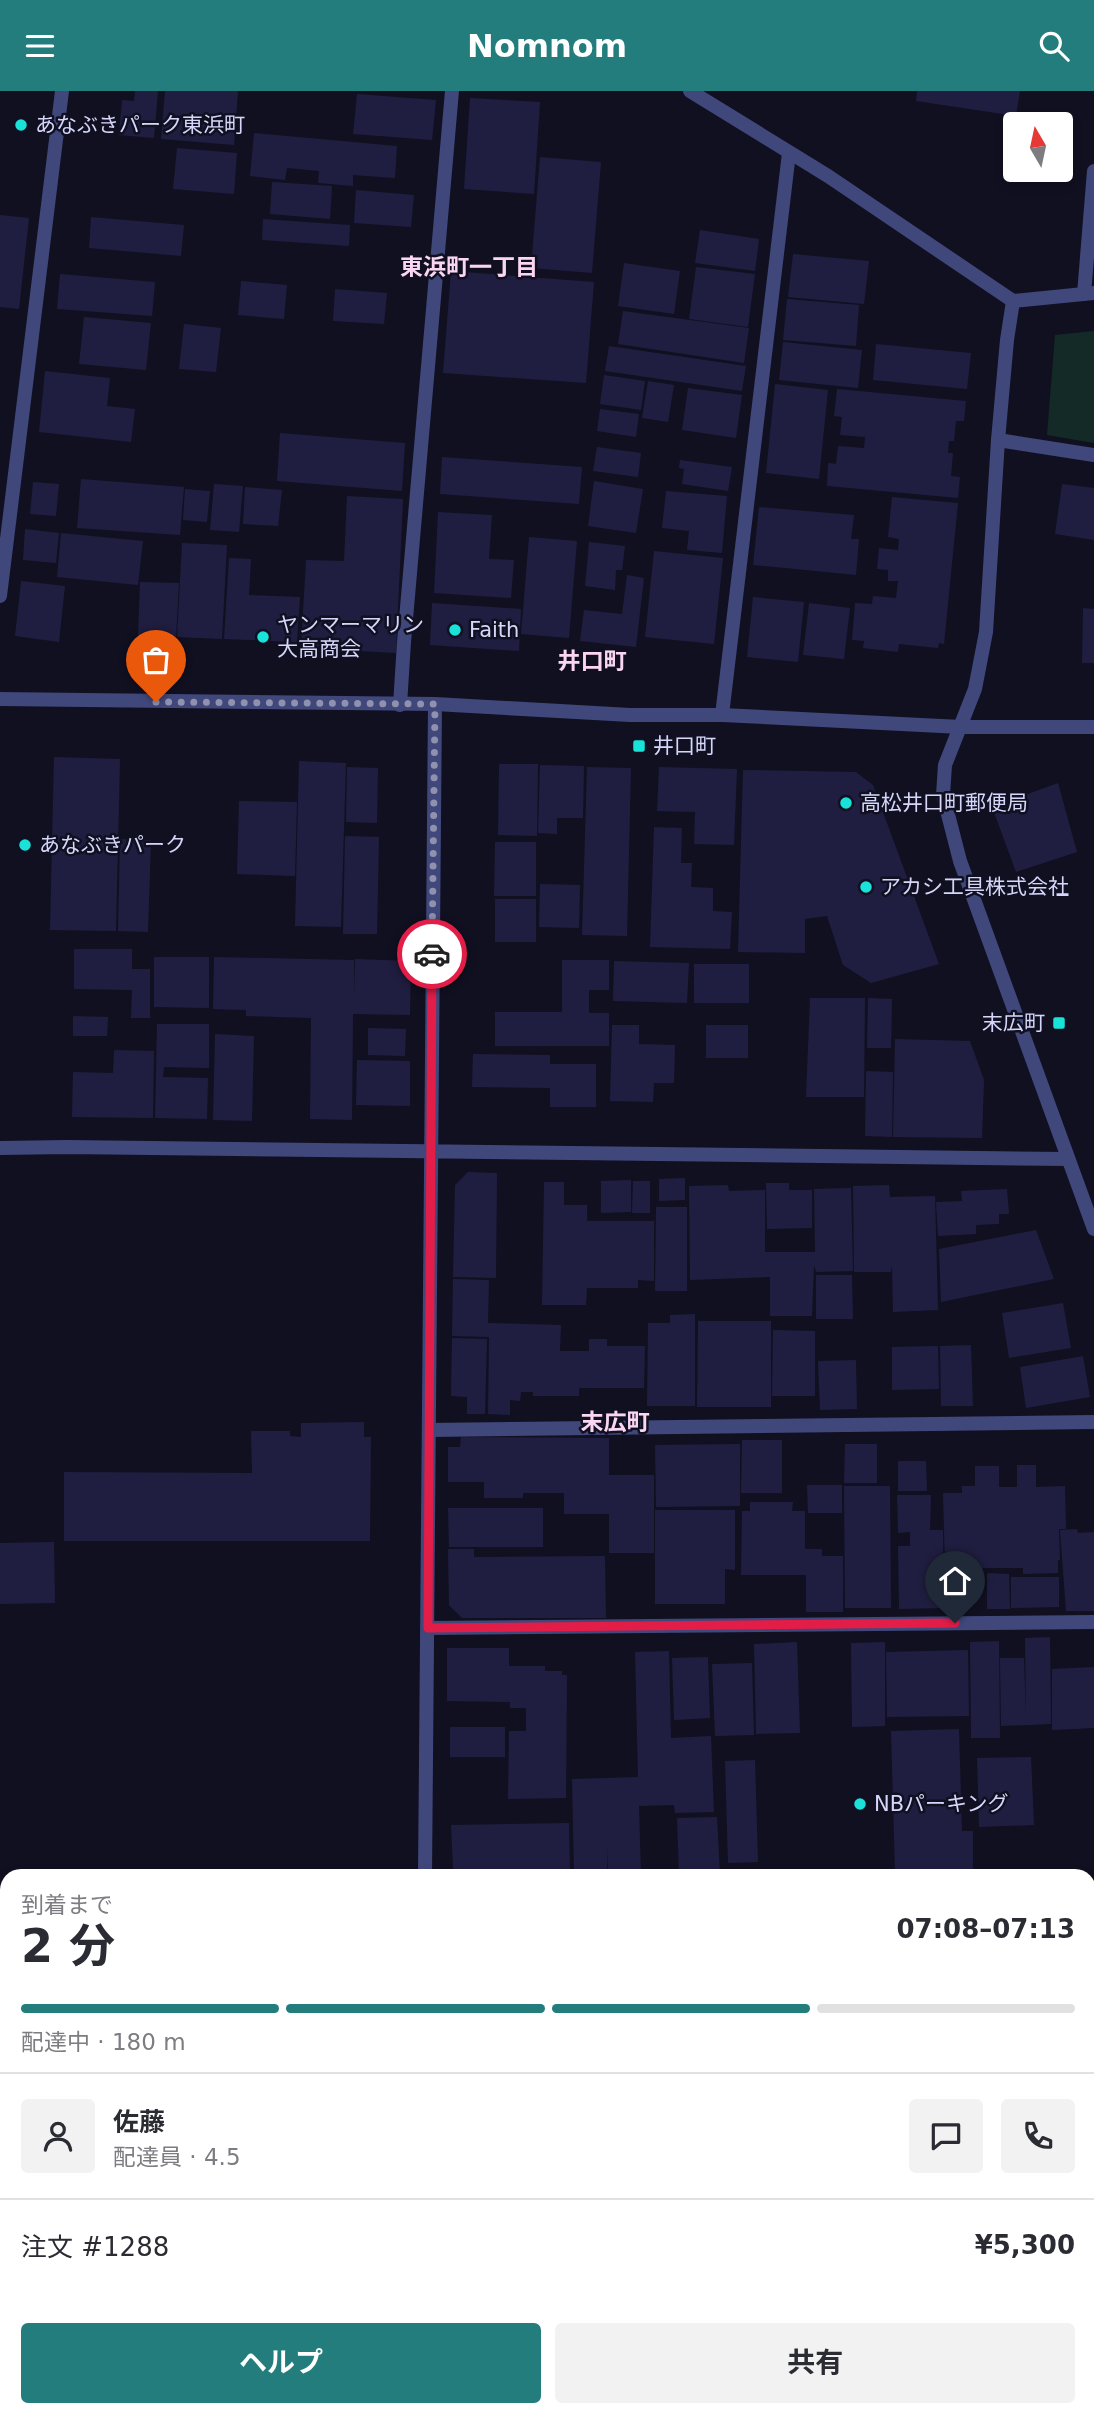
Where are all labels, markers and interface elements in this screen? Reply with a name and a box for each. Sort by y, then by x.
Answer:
icon: menu [21,27,59,65]
text: Nomnom [467,27,627,65]
icon: search [1035,27,1073,65]
north arrow [1003,112,1073,182]
map controls [1003,112,1073,182]
place label: あなぶきパーク東浜町 [35,113,245,137]
marker: あなぶきパーク東浜町 [13,117,29,133]
district label: 東浜町一丁目 [400,254,538,280]
place label: ヤンマーマリン 大高商会 [277,613,424,661]
place label: Faith [469,618,519,642]
marker: Faith [447,622,463,638]
marker: ヤンマーマリン 大高商会 [255,629,271,645]
pin [126,630,186,702]
icon: bag [137,641,175,679]
district label: 井口町 [558,648,627,674]
place label: 井口町 [653,734,716,758]
marker: 井口町 [631,738,647,754]
place label: 高松井口町郵便局 [860,791,1028,815]
marker: 高松井口町郵便局 [838,795,854,811]
place label: あなぶきパーク [39,833,186,857]
marker: あなぶきパーク [17,837,33,853]
place label: アカシ工具株式会社 [880,875,1069,899]
marker: アカシ工具株式会社 [858,879,874,895]
courier [397,919,467,989]
icon: car [413,935,451,973]
place label: 末広町 [982,1011,1045,1035]
marker: 末広町 [1051,1015,1067,1031]
district label: 末広町 [581,1409,650,1435]
pin [925,1551,985,1623]
icon: home [936,1562,974,1600]
place label: NBパーキング [874,1792,1009,1816]
marker: NBパーキング [852,1796,868,1812]
text: 到着まで [21,1892,113,1918]
text: 07:08–07:13 [896,1914,1075,1944]
text: 2 分 [21,1919,115,1973]
text: 配達中 · 180 m [21,2029,186,2055]
button: person [21,2099,95,2173]
button: chat [909,2099,983,2173]
button: phone [1001,2099,1075,2173]
text: 佐藤 [113,2107,165,2137]
text: 配達員 · 4.5 [113,2144,241,2170]
text: ¥5,300 [975,2230,1075,2260]
text: 注文 #1288 [21,2232,169,2262]
button: ヘルプ [21,2323,541,2403]
button: 共有 [555,2323,1075,2403]

